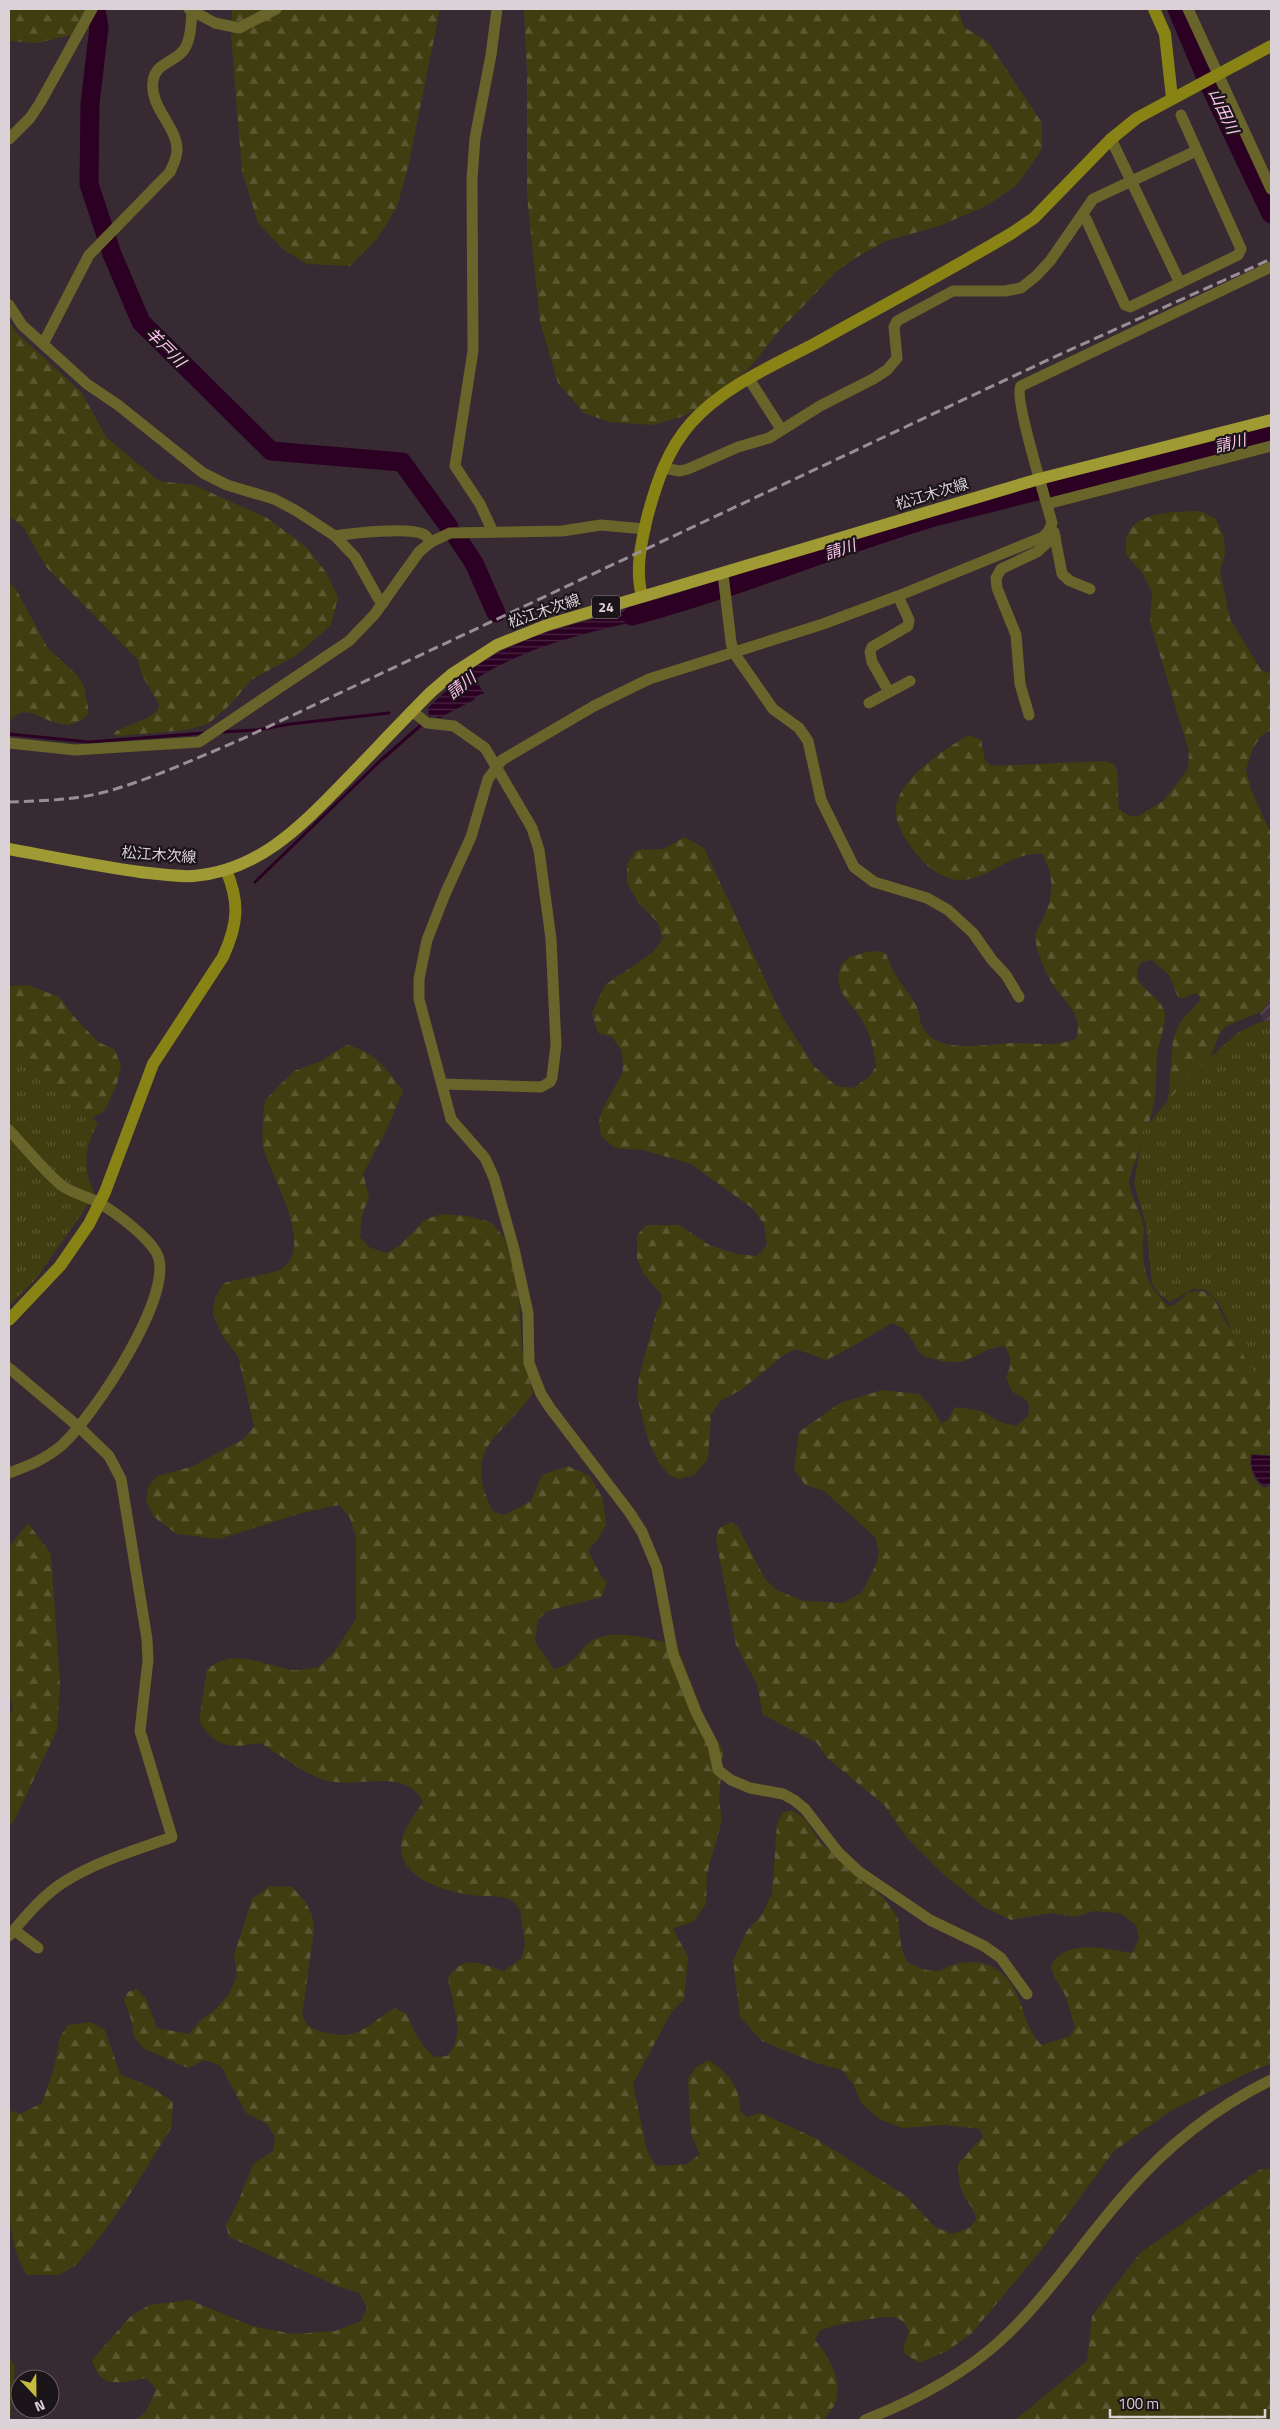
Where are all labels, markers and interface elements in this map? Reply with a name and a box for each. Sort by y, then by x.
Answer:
water label: 山田川 [1203,84,1246,140]
water label: 羊戸川 [141,322,193,374]
water label: 請川 [1212,427,1250,459]
street label: 松江木次線 [893,472,971,515]
water label: 請川 [821,532,861,565]
street label: 松江木次線 [505,587,583,634]
road number: 24 [592,596,620,618]
water label: 請川 [441,664,483,704]
street label: 松江木次線 [121,840,197,869]
north arrow [10,2369,60,2419]
scale bar [1110,2386,1265,2418]
text: 100 m [1118,2392,1159,2415]
text: N [32,2395,48,2418]

